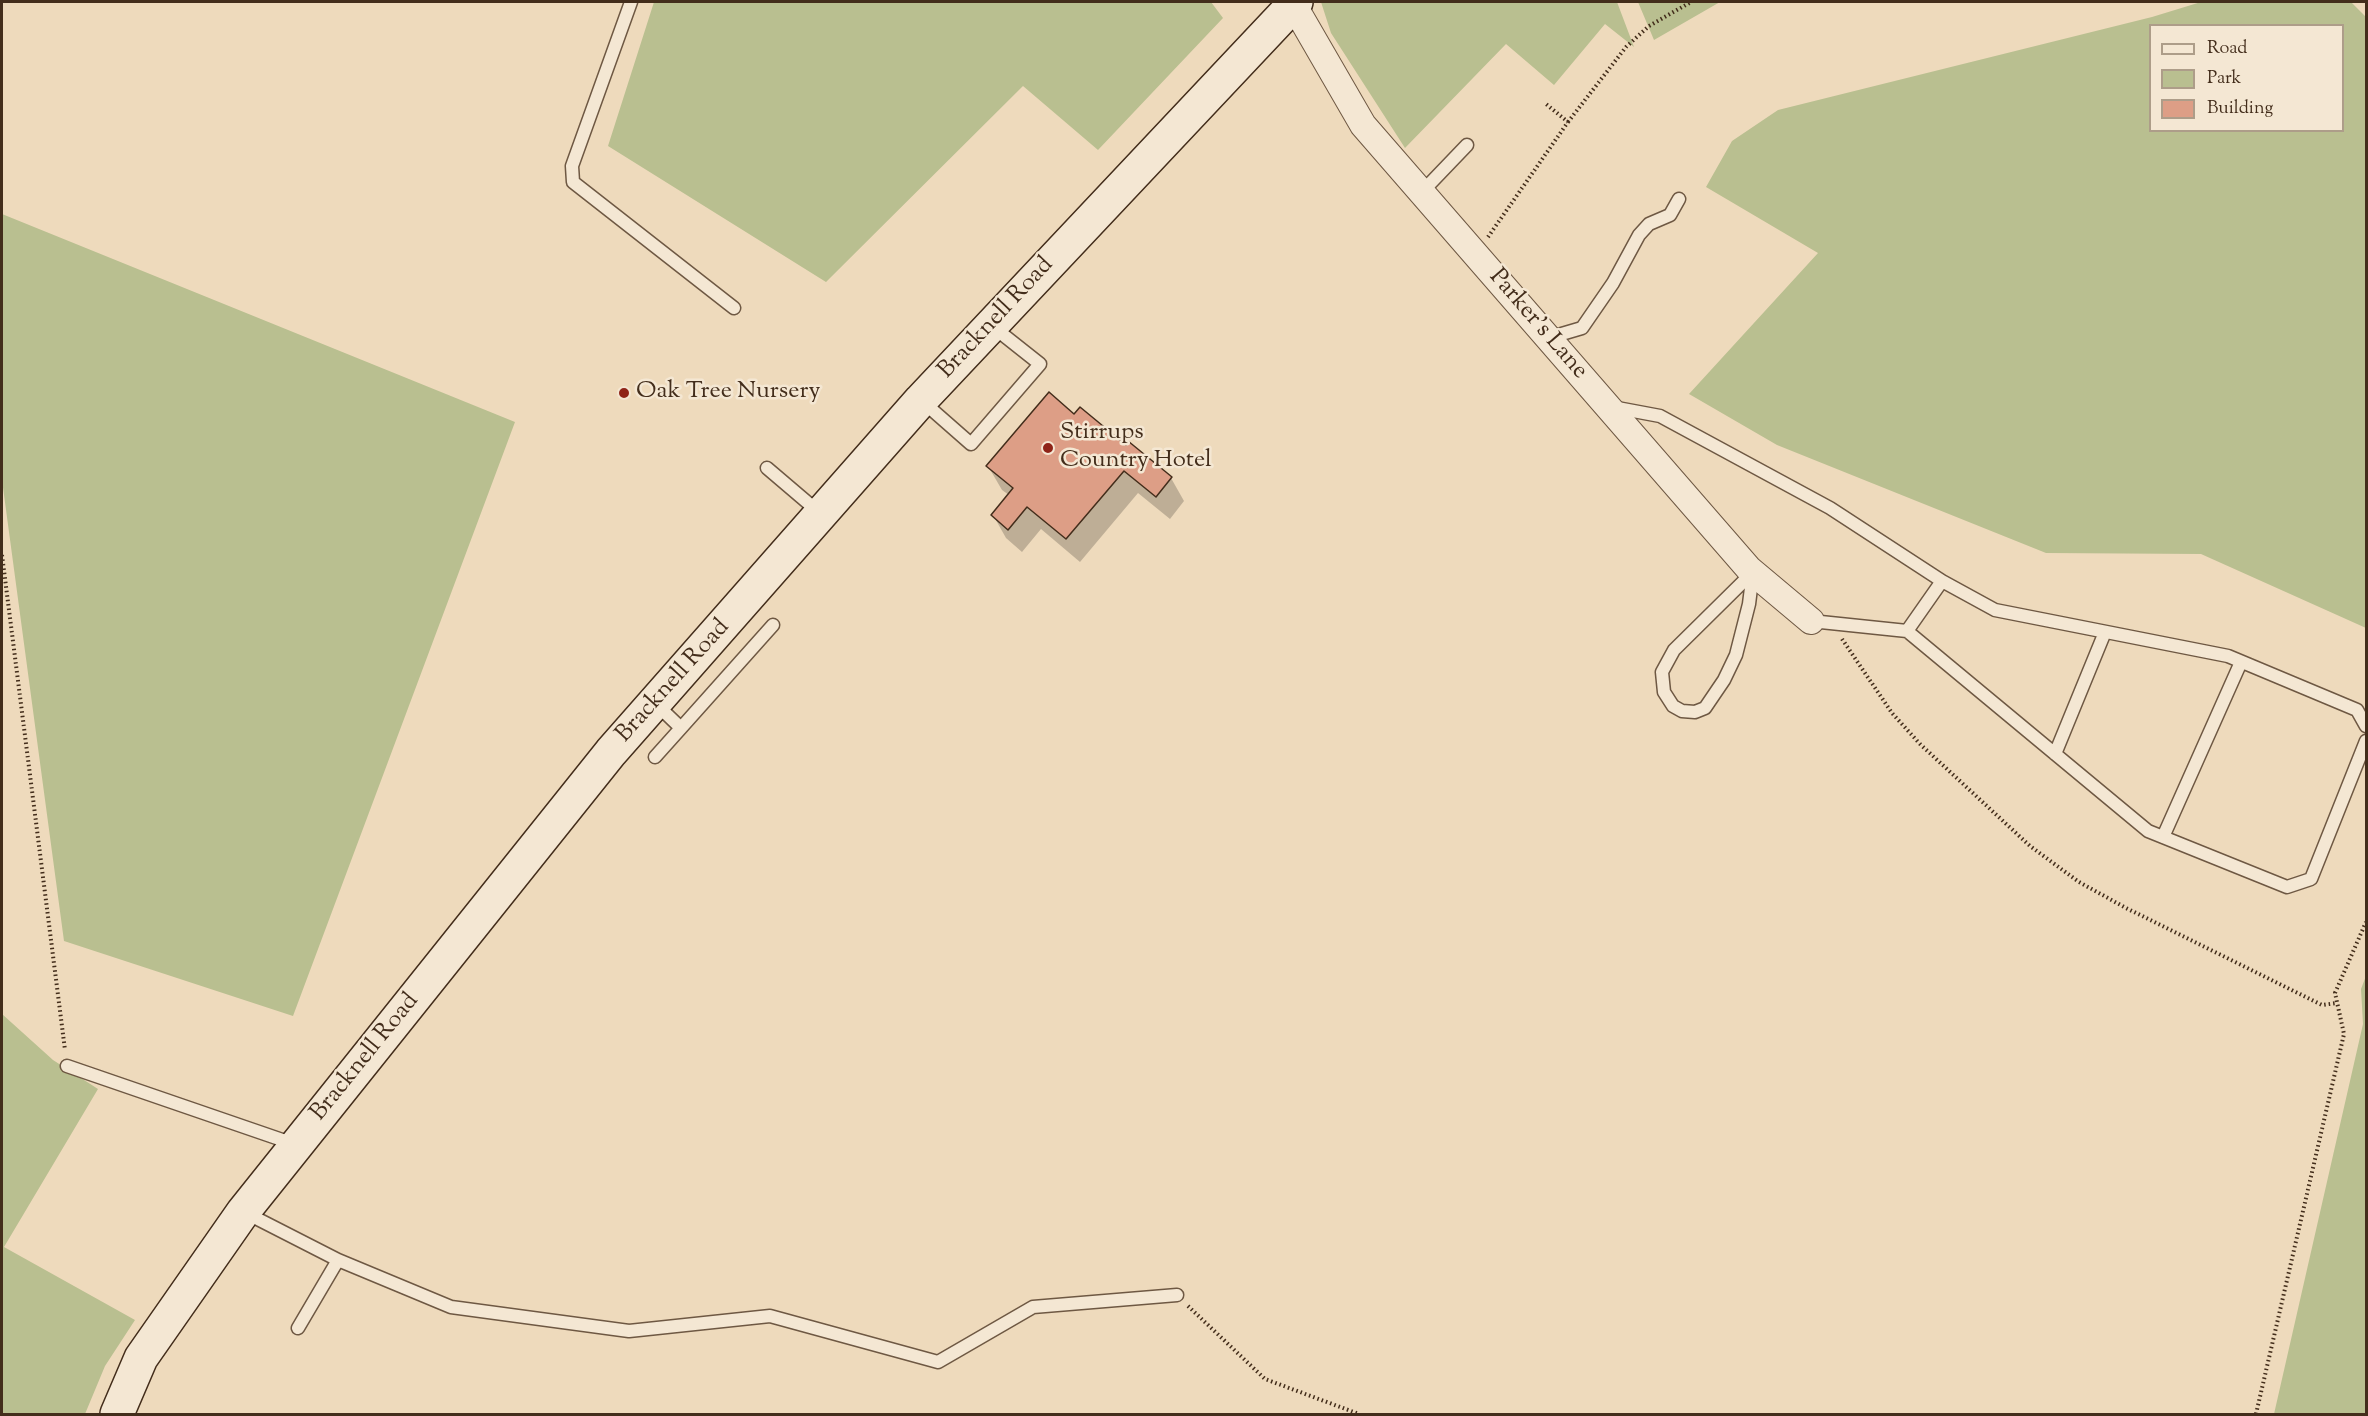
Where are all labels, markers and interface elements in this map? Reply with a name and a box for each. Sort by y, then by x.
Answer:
legend [2149,24,2344,132]
text: Road [2207,36,2247,62]
text: Park [2207,66,2241,92]
text: Building [2207,96,2273,122]
street label: Bracknell Road [933,252,1061,386]
street label: Parker's Lane [1481,264,1593,386]
place label: Oak Tree Nursery [636,379,820,407]
marker: Oak Tree Nursery [617,386,631,400]
place label: Stirrups Country Hotel [1060,420,1212,476]
marker: Stirrups Country Hotel [1041,441,1055,455]
street label: Bracknell Road [611,614,737,750]
street label: Bracknell Road [306,988,426,1128]

